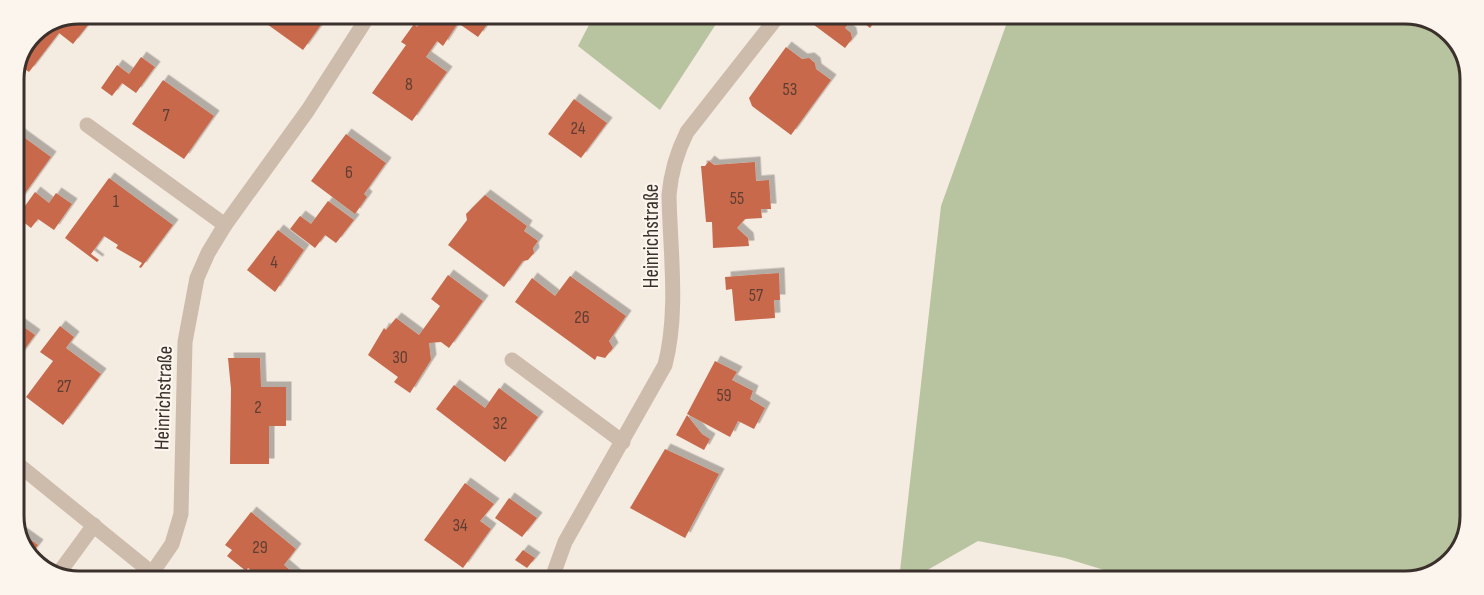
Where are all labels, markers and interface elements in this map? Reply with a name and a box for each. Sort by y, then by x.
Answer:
house number: 8 [405,74,413,95]
house number: 53 [783,79,797,100]
house number: 7 [162,105,170,126]
house number: 24 [571,118,586,139]
house number: 6 [345,162,353,183]
street label: Heinrichstraße [639,184,664,288]
house number: 55 [730,188,744,209]
house number: 1 [113,191,120,212]
house number: 4 [270,252,278,273]
house number: 57 [749,285,764,306]
house number: 26 [574,307,590,328]
street label: Heinrichstraße [149,345,178,451]
house number: 30 [392,347,408,368]
house number: 27 [57,376,72,397]
house number: 59 [716,385,732,406]
house number: 2 [254,397,262,418]
house number: 32 [493,413,507,434]
house number: 34 [452,515,468,536]
house number: 29 [252,537,268,558]

